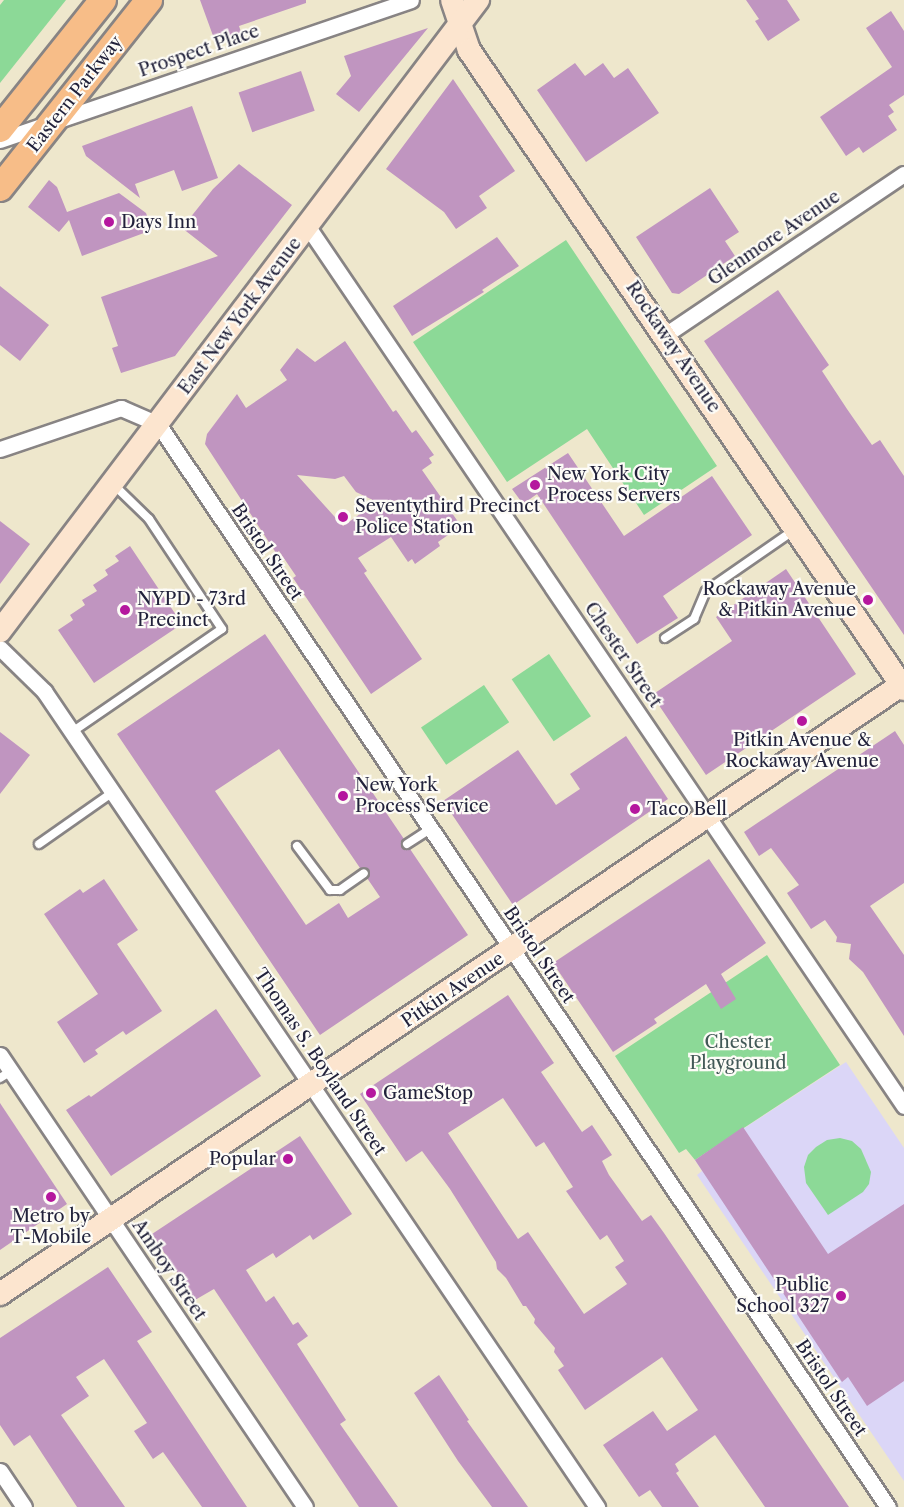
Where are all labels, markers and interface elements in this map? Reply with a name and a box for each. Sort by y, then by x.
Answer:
street label: Prospect Place [136,20,262,82]
street label: Eastern Parkway [23,31,127,157]
street label: Glenmore Avenue [704,186,844,290]
place label: Days Inn [121,211,196,233]
marker: Days Inn [102,215,116,229]
street label: East New York Avenue [173,232,307,400]
street label: Rockaway Avenue [621,277,725,417]
place label: New York City Process Servers [547,464,680,506]
marker: New York City Process Servers [528,478,542,492]
place label: Seventythird Precinct Police Station [355,496,540,538]
street label: Bristol Street [227,500,307,604]
marker: Seventythird Precinct Police Station [336,510,350,524]
place label: Rockaway Avenue & Pitkin Avenue [701,579,856,622]
place label: NYPD - 73rd Precinct [137,589,246,632]
marker: Rockaway Avenue & Pitkin Avenue [861,593,875,607]
street label: Chester Street [580,598,666,712]
marker: NYPD - 73rd Precinct [118,603,132,617]
marker: Pitkin Avenue & Rockaway Avenue [795,714,809,728]
place label: Pitkin Avenue & Rockaway Avenue [725,730,879,772]
place label: New York Process Service [355,775,488,818]
marker: New York Process Service [336,789,350,803]
place label: Taco Bell [647,798,727,820]
marker: Taco Bell [628,802,642,816]
street label: Bristol Street [499,903,579,1007]
street label: Pitkin Avenue [397,948,509,1032]
street label: Thomas S. Boyland Street [249,964,391,1160]
park label: Chester Playground [689,1032,787,1074]
place label: GameStop [383,1082,473,1104]
marker: GameStop [364,1086,378,1100]
place label: Popular [209,1148,276,1170]
marker: Popular [281,1152,295,1166]
marker: Metro by T-Mobile [44,1190,58,1204]
place label: Metro by T-Mobile [11,1206,91,1248]
street label: Amboy Street [127,1215,211,1325]
place label: Public School 327 [736,1275,829,1318]
marker: Public School 327 [834,1289,848,1303]
street label: Bristol Street [791,1336,871,1440]

